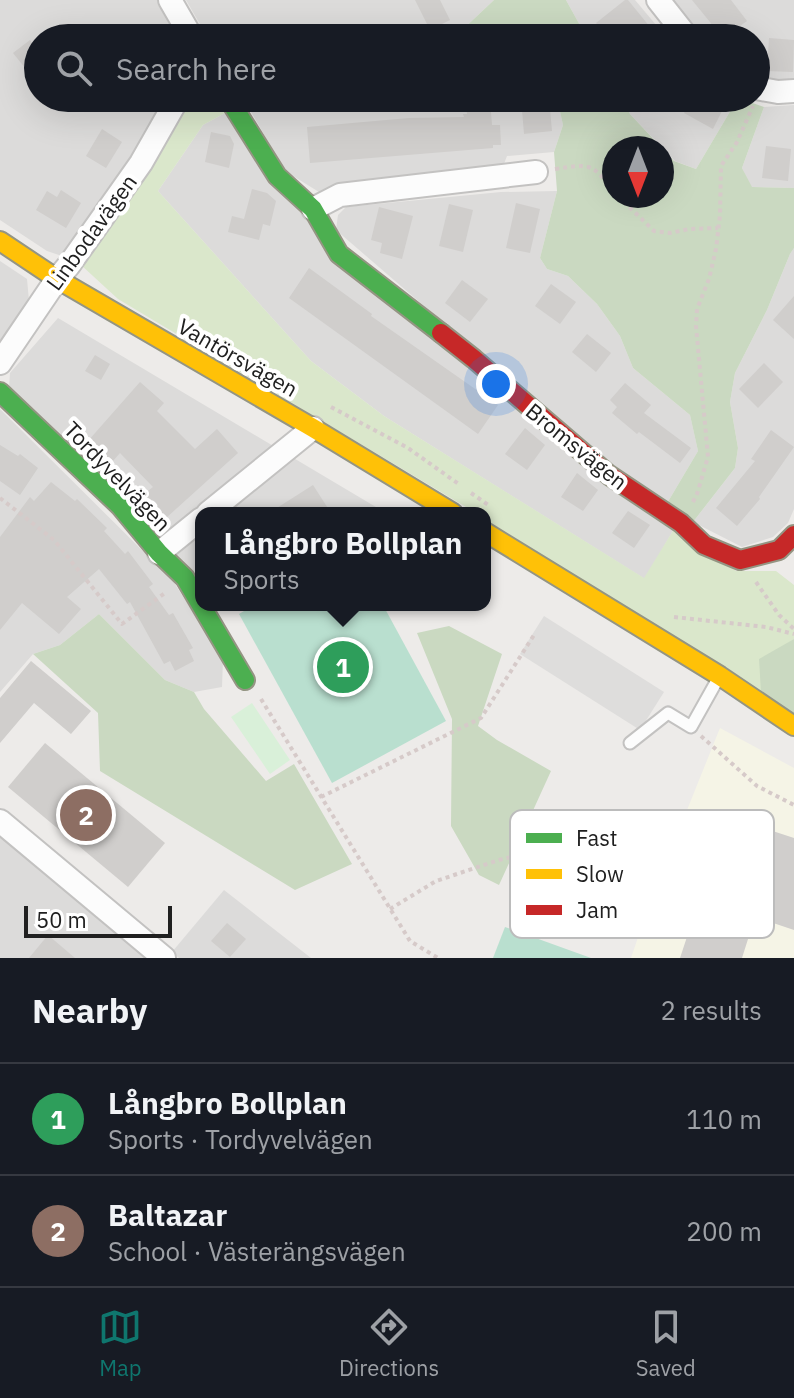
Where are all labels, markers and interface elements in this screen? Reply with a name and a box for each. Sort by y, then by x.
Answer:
search box [24,24,770,112]
icon: search [52,46,96,90]
text: Search here [116,49,277,88]
north arrow [602,136,674,208]
street label: Linbodavägen [39,168,143,296]
street label: Vantörsvägen [173,311,303,403]
your location [476,364,516,404]
street label: Bromsvägen [520,396,634,496]
street label: Tordyvelvägen [58,415,178,537]
popup [195,507,491,611]
text: Långbro Bollplan [224,523,462,562]
text: Sports [224,562,300,596]
pin: 1 [317,637,369,697]
pin: 2 [60,785,112,845]
legend [510,810,774,938]
text: Fast [576,823,617,852]
text: Slow [576,859,624,888]
text: Jam [576,895,618,924]
scale bar [24,902,172,938]
text: 50 m [36,905,87,934]
text: Nearby [32,988,147,1032]
text: 2 results [660,993,762,1027]
text: Långbro Bollplan [108,1083,347,1122]
text: 1 [50,1102,66,1136]
text: 110 m [686,1102,762,1136]
text: Sports · Tordyvelvägen [108,1122,373,1156]
text: Baltazar [108,1195,227,1234]
text: 2 [50,1214,66,1248]
text: 200 m [686,1214,762,1248]
text: School · Västerängsvägen [108,1234,406,1268]
tab: Map [98,1305,142,1382]
tab: Directions [339,1305,439,1382]
tab: Saved [636,1305,696,1382]

